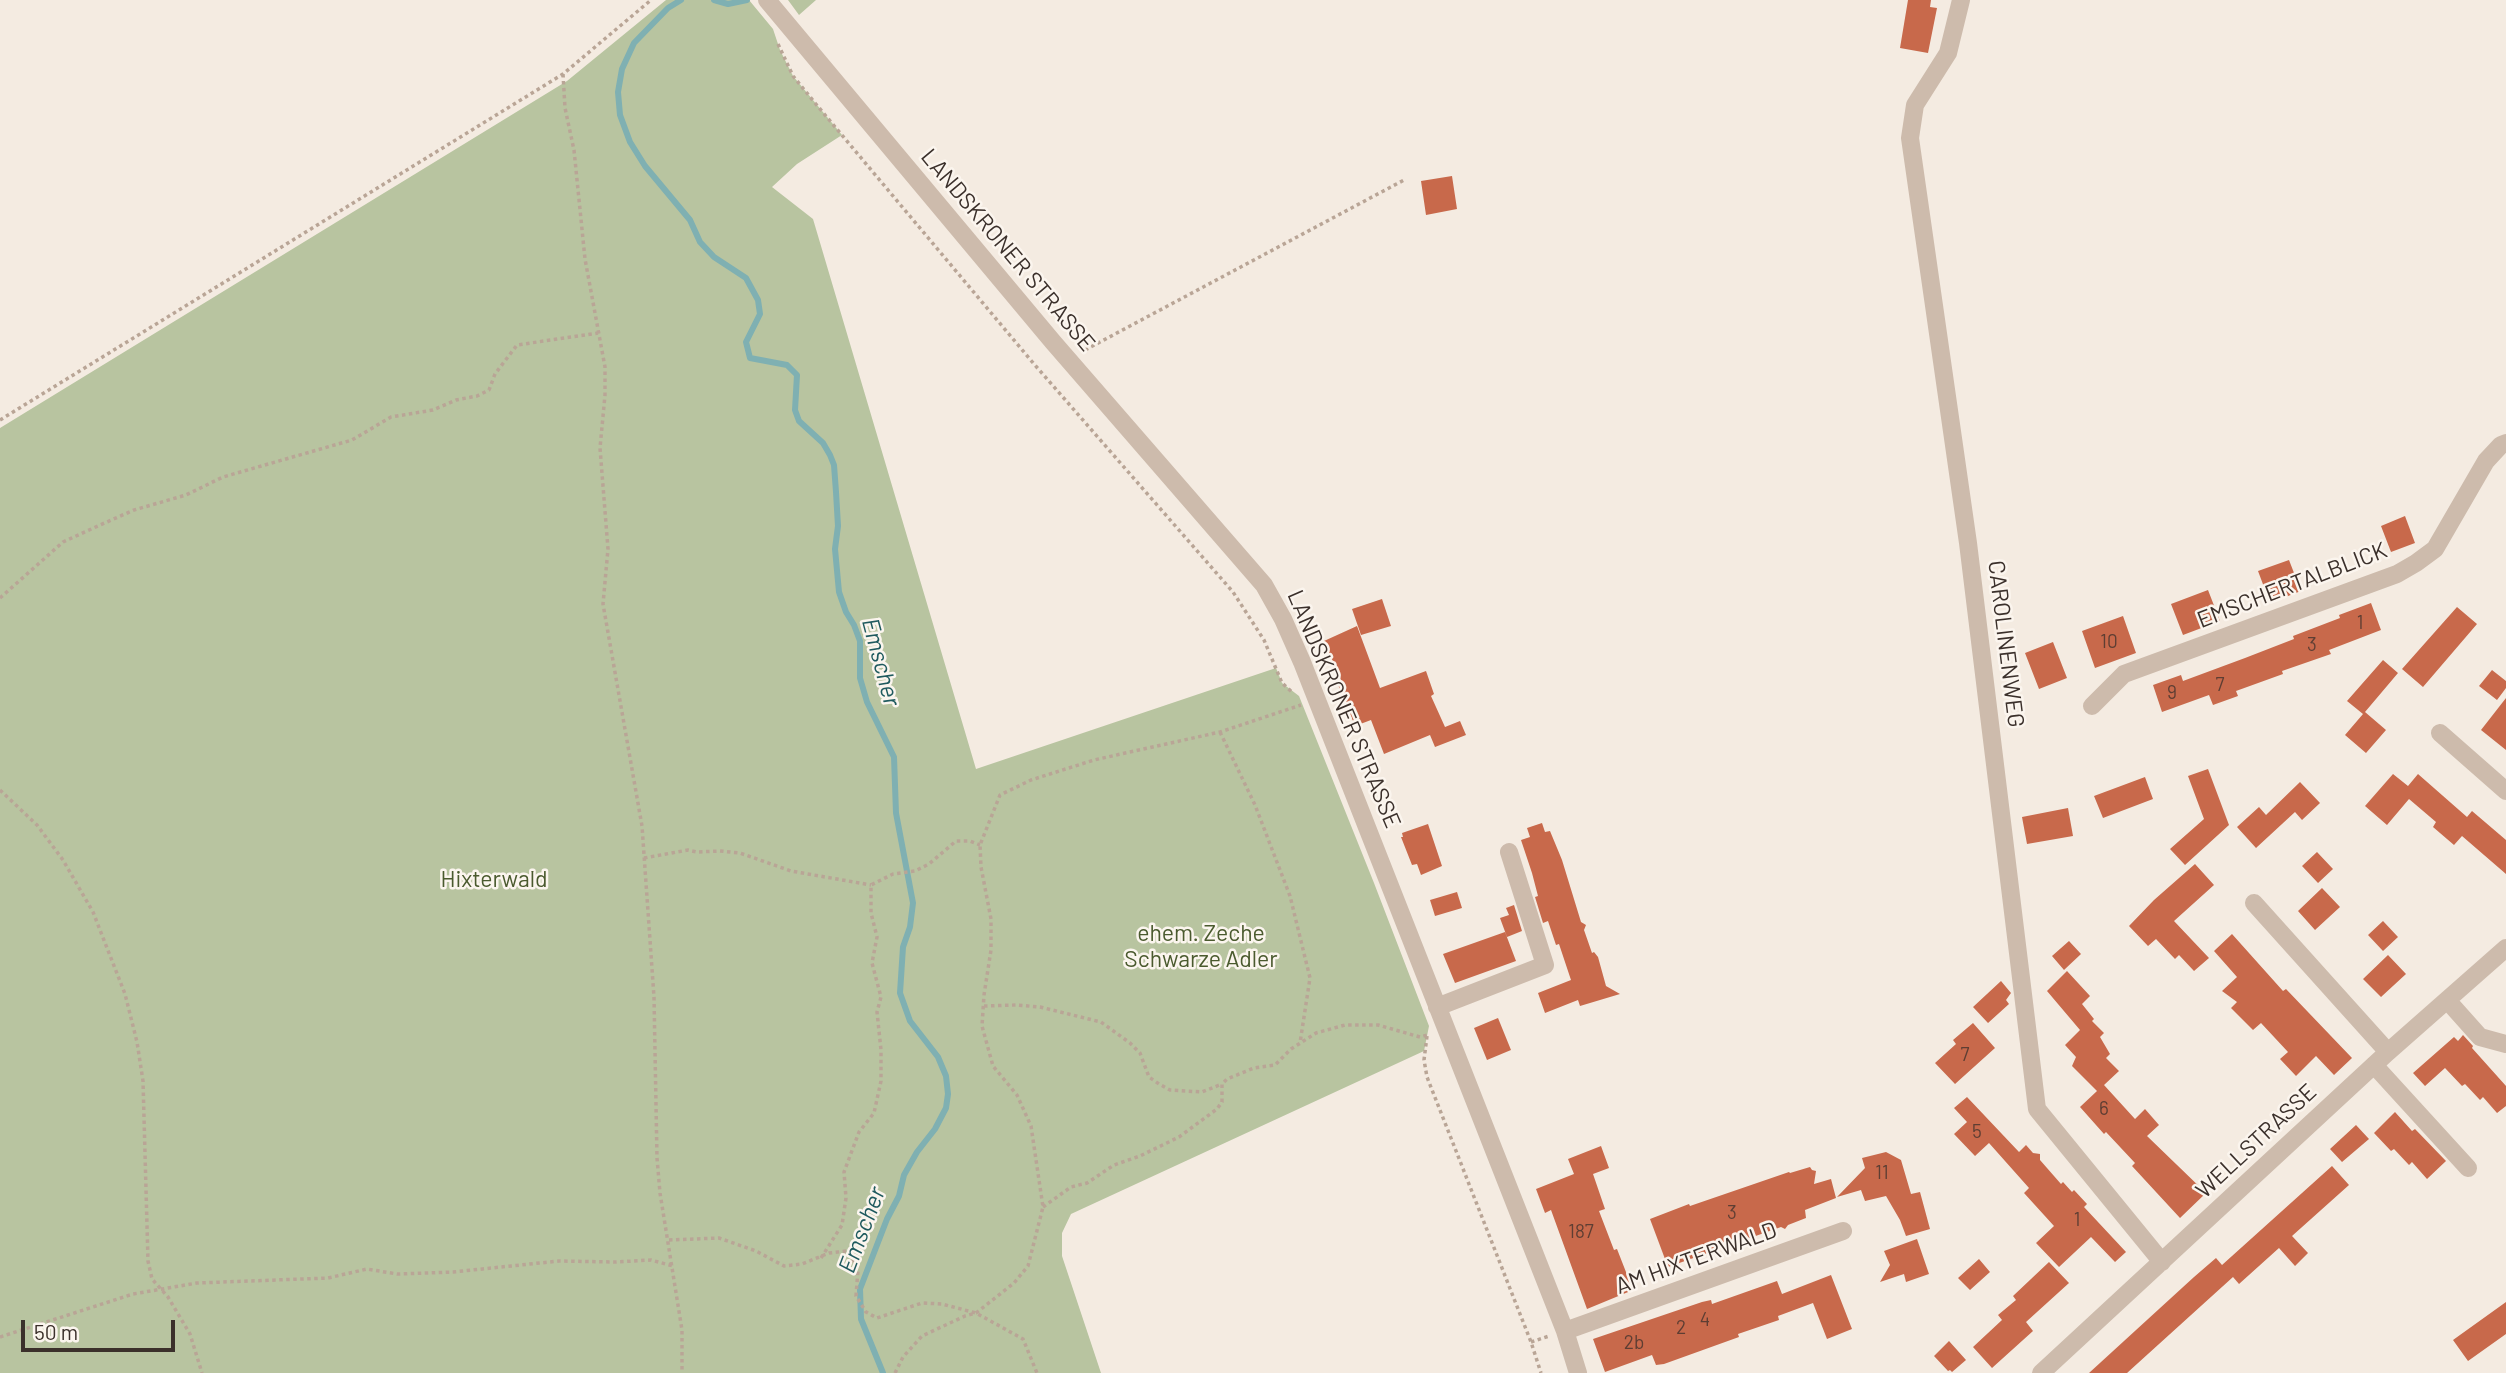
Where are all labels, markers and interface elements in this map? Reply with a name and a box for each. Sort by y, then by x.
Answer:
street label: LANDSKRONER STRASSE [915,143,1101,357]
street label: EMSCHERTALBLICK [2193,536,2391,634]
street label: CAROLINENWEG [1982,559,2030,729]
street label: LANDSKRONER STRASSE [1281,586,1407,832]
house number: 1 [2357,612,2363,634]
water label: Emscher [855,615,907,709]
house number: 10 [2100,631,2118,653]
house number: 3 [2307,634,2317,656]
house number: 7 [2216,674,2224,696]
house number: 9 [2167,682,2177,704]
park label: Hixterwald [440,865,548,893]
park label: ehem. Zeche Schwarze Adler [1124,919,1278,973]
house number: 7 [1961,1044,1969,1066]
street label: WELLSTRASSE [2190,1078,2322,1204]
house number: 6 [2099,1098,2109,1120]
house number: 5 [1972,1121,1982,1143]
house number: 11 [1875,1162,1889,1184]
water label: Emscher [832,1183,892,1277]
house number: 3 [1727,1202,1737,1224]
house number: 1 [2074,1209,2080,1231]
street label: AM HIXTERWALD [1612,1216,1780,1300]
house number: 187 [1568,1221,1594,1243]
scale bar [24,1306,178,1350]
house number: 4 [1700,1309,1710,1331]
house number: 2 [1676,1317,1686,1339]
text: 50 m [34,1319,78,1344]
house number: 2b [1624,1332,1644,1354]

